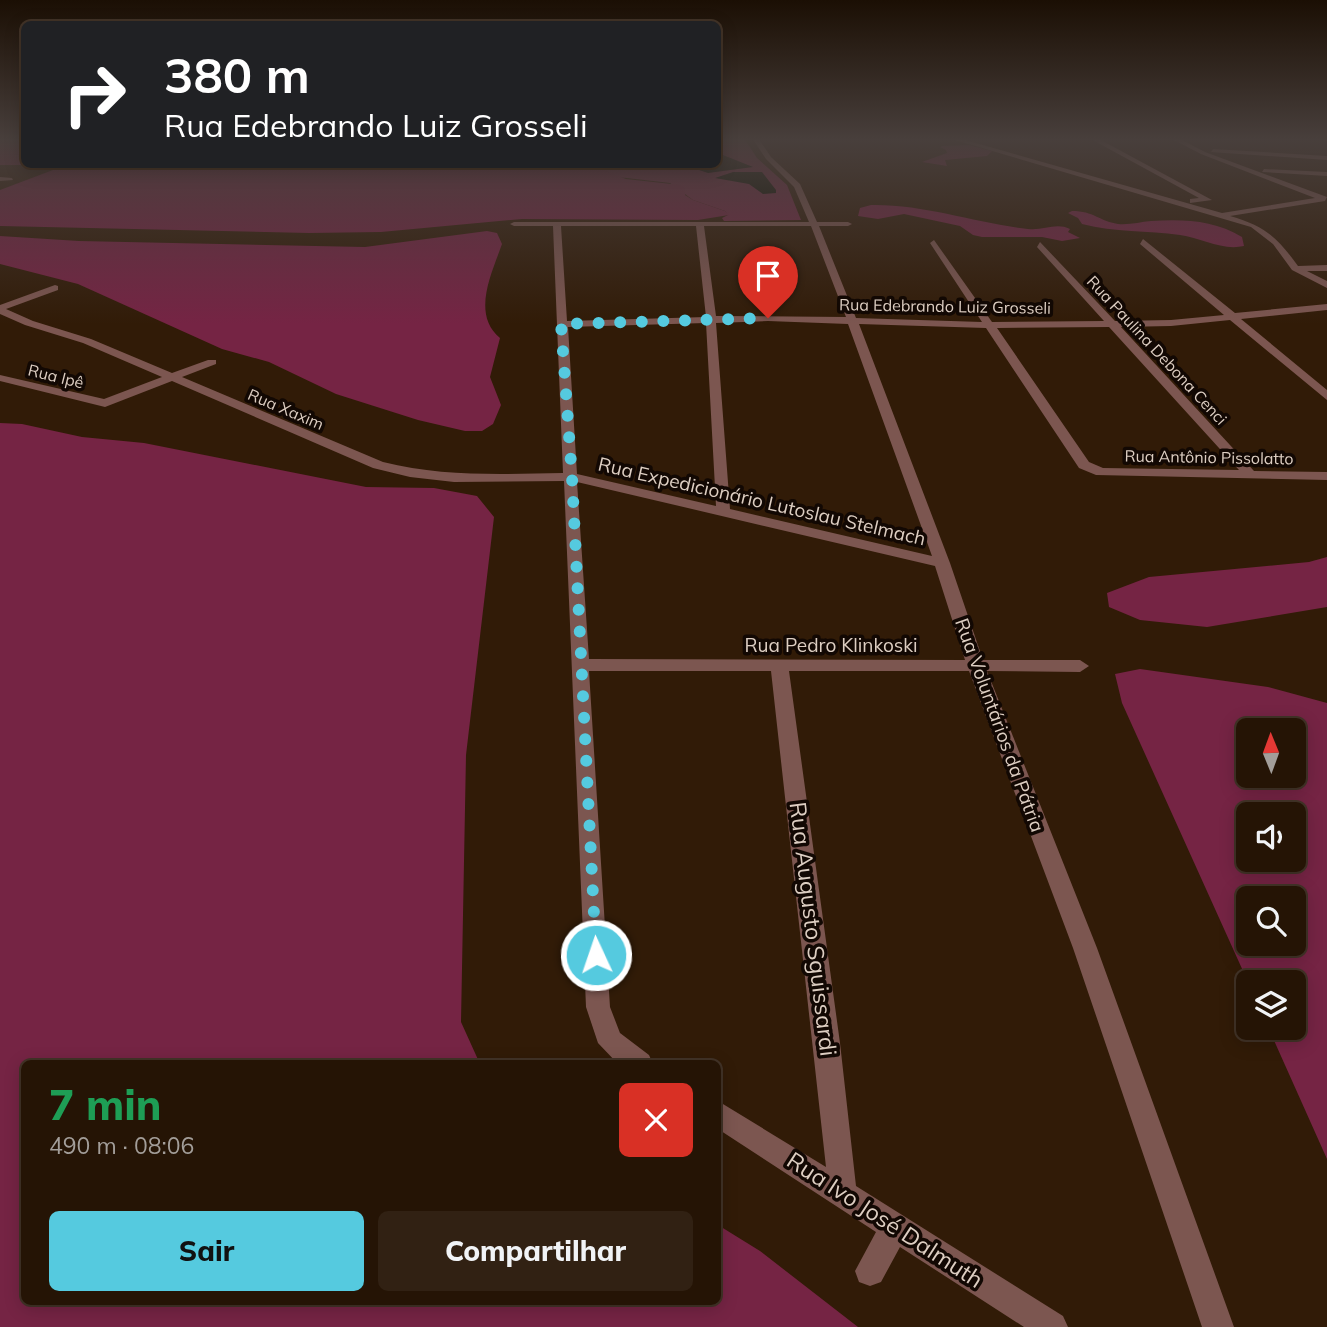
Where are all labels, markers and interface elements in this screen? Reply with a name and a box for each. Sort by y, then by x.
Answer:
text: 380 m [164,44,310,105]
icon: right [49,49,140,140]
text: Rua Edebrando Luiz Grosseli [164,105,588,145]
pin [738,246,798,318]
icon: arrive [749,257,787,295]
street label: Rua Paulina Debona Cenci [1083,271,1231,429]
street label: Rua Edebrando Luiz Grosseli [839,294,1051,318]
street label: Rua Ipê [26,359,86,393]
street label: Rua Xaxim [245,384,327,434]
street label: Rua Antônio Pissolatto [1124,446,1294,468]
street label: Rua Expedicionário Lutoslau Stelmach [596,452,928,550]
street label: Rua Voluntários da Pátria [950,615,1050,835]
street label: Rua Pedro Klinkoski [744,633,918,657]
north arrow [1236,718,1306,788]
map controls [1236,718,1306,1040]
street label: Rua Augusto Sguissardi [784,800,843,1058]
button: sound [1236,802,1306,872]
button: search [1236,886,1306,956]
position arrow [559,918,633,992]
button: layers [1236,970,1306,1040]
text: 7 min [49,1078,162,1131]
button: close [619,1083,693,1157]
text: 490 m · 08:06 [49,1131,194,1160]
street label: Rua Ivo José Dalmuth [782,1145,989,1294]
button: Sair [49,1211,364,1291]
button: Compartilhar [378,1211,693,1291]

